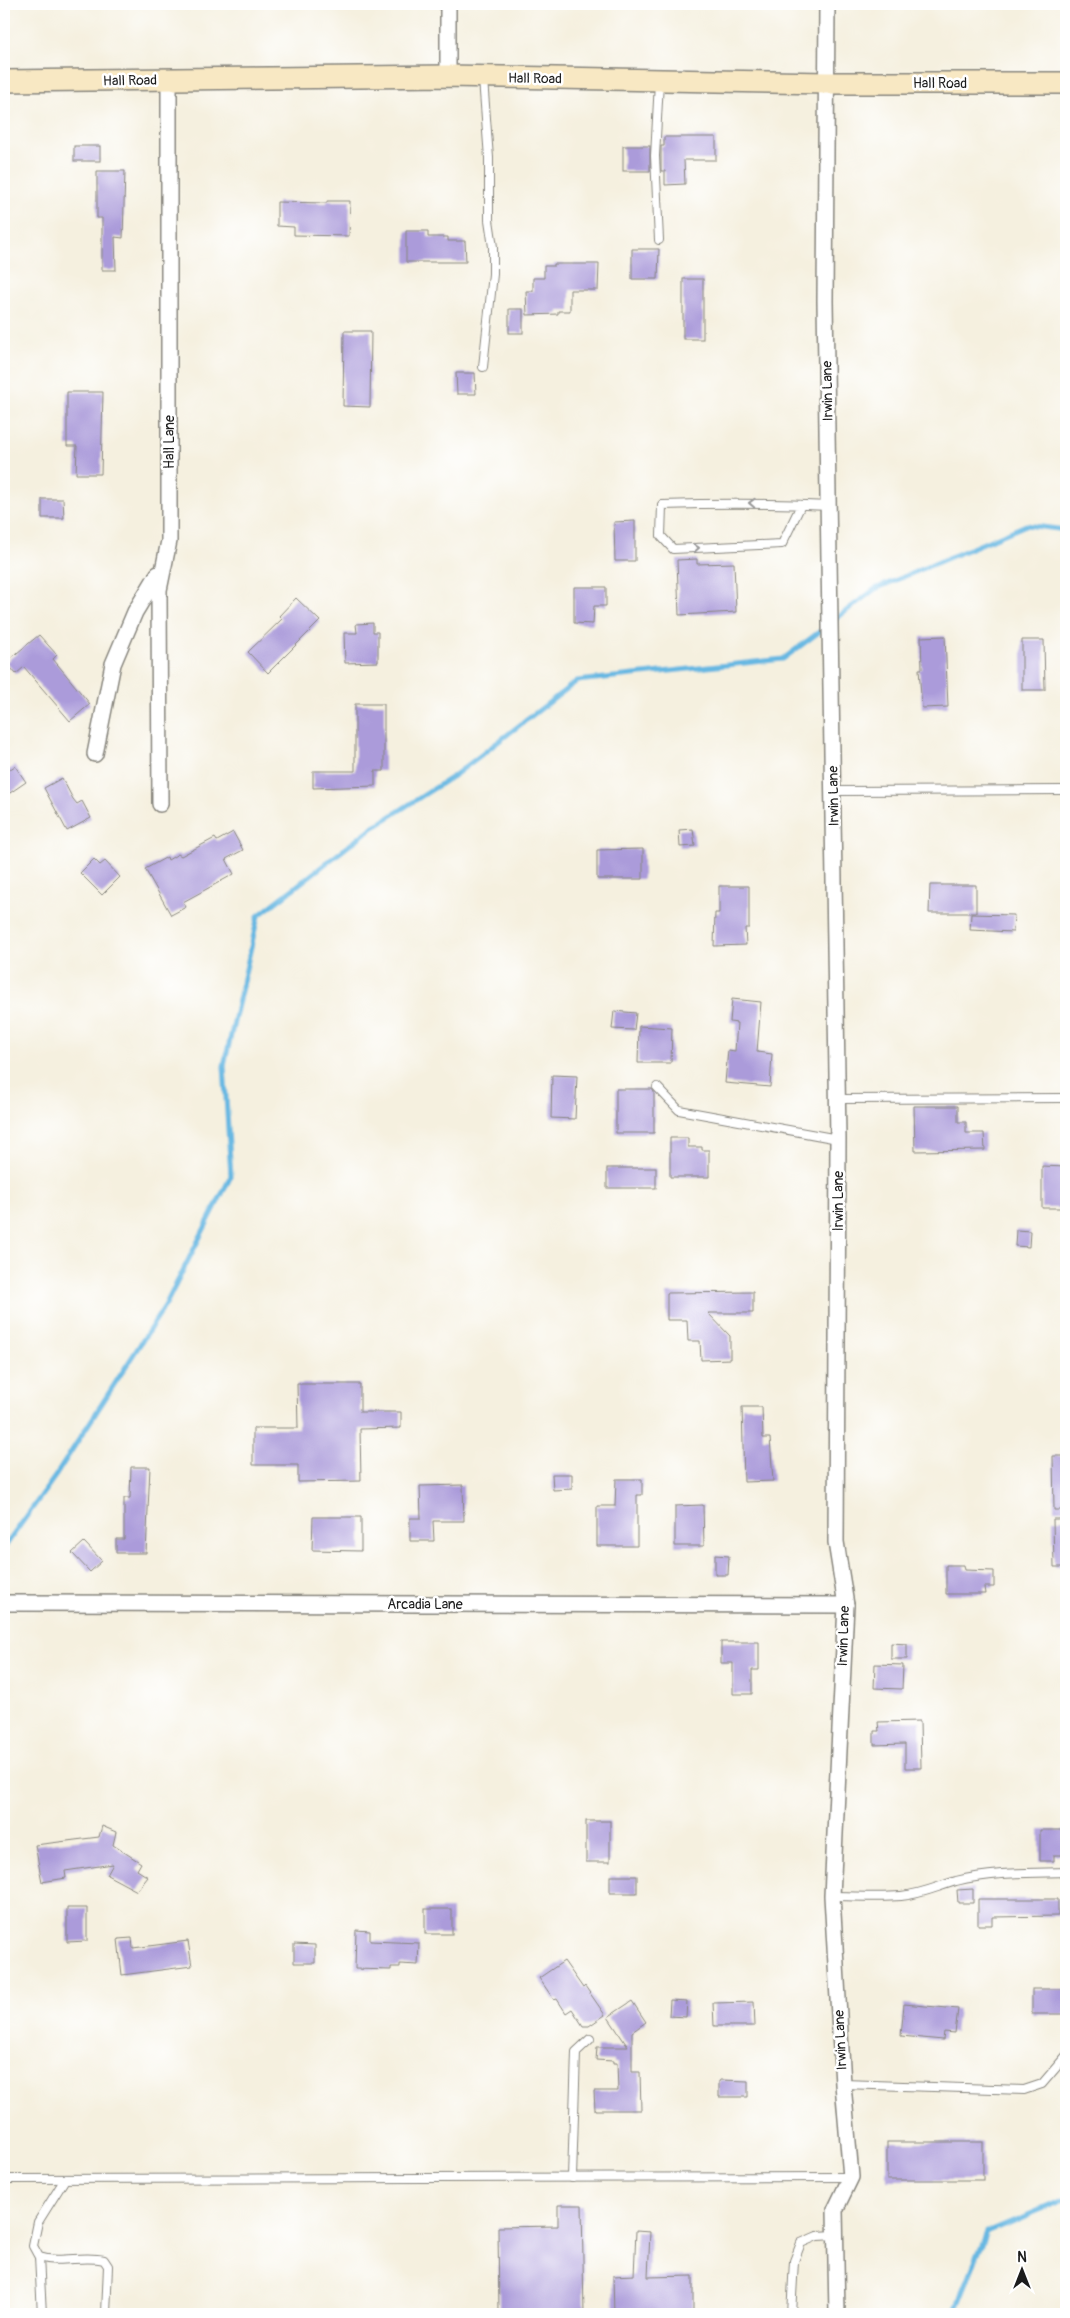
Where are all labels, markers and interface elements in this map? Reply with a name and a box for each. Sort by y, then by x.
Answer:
street label: Hall Road [508,70,562,87]
street label: Hall Road [103,72,157,89]
street label: Hall Road [913,75,967,92]
street label: Irwin Lane [818,360,837,421]
street label: Hall Lane [161,415,178,469]
one-way arrow [748,498,756,508]
one-way arrow [692,542,700,553]
street label: Irwin Lane [824,765,843,826]
street label: Irwin Lane [830,1171,847,1231]
street label: Arcadia Lane [387,1596,463,1613]
street label: Irwin Lane [834,1605,853,1667]
street label: Irwin Lane [830,2009,851,2071]
north arrow [998,2246,1048,2296]
text: N [1017,2249,1027,2266]

